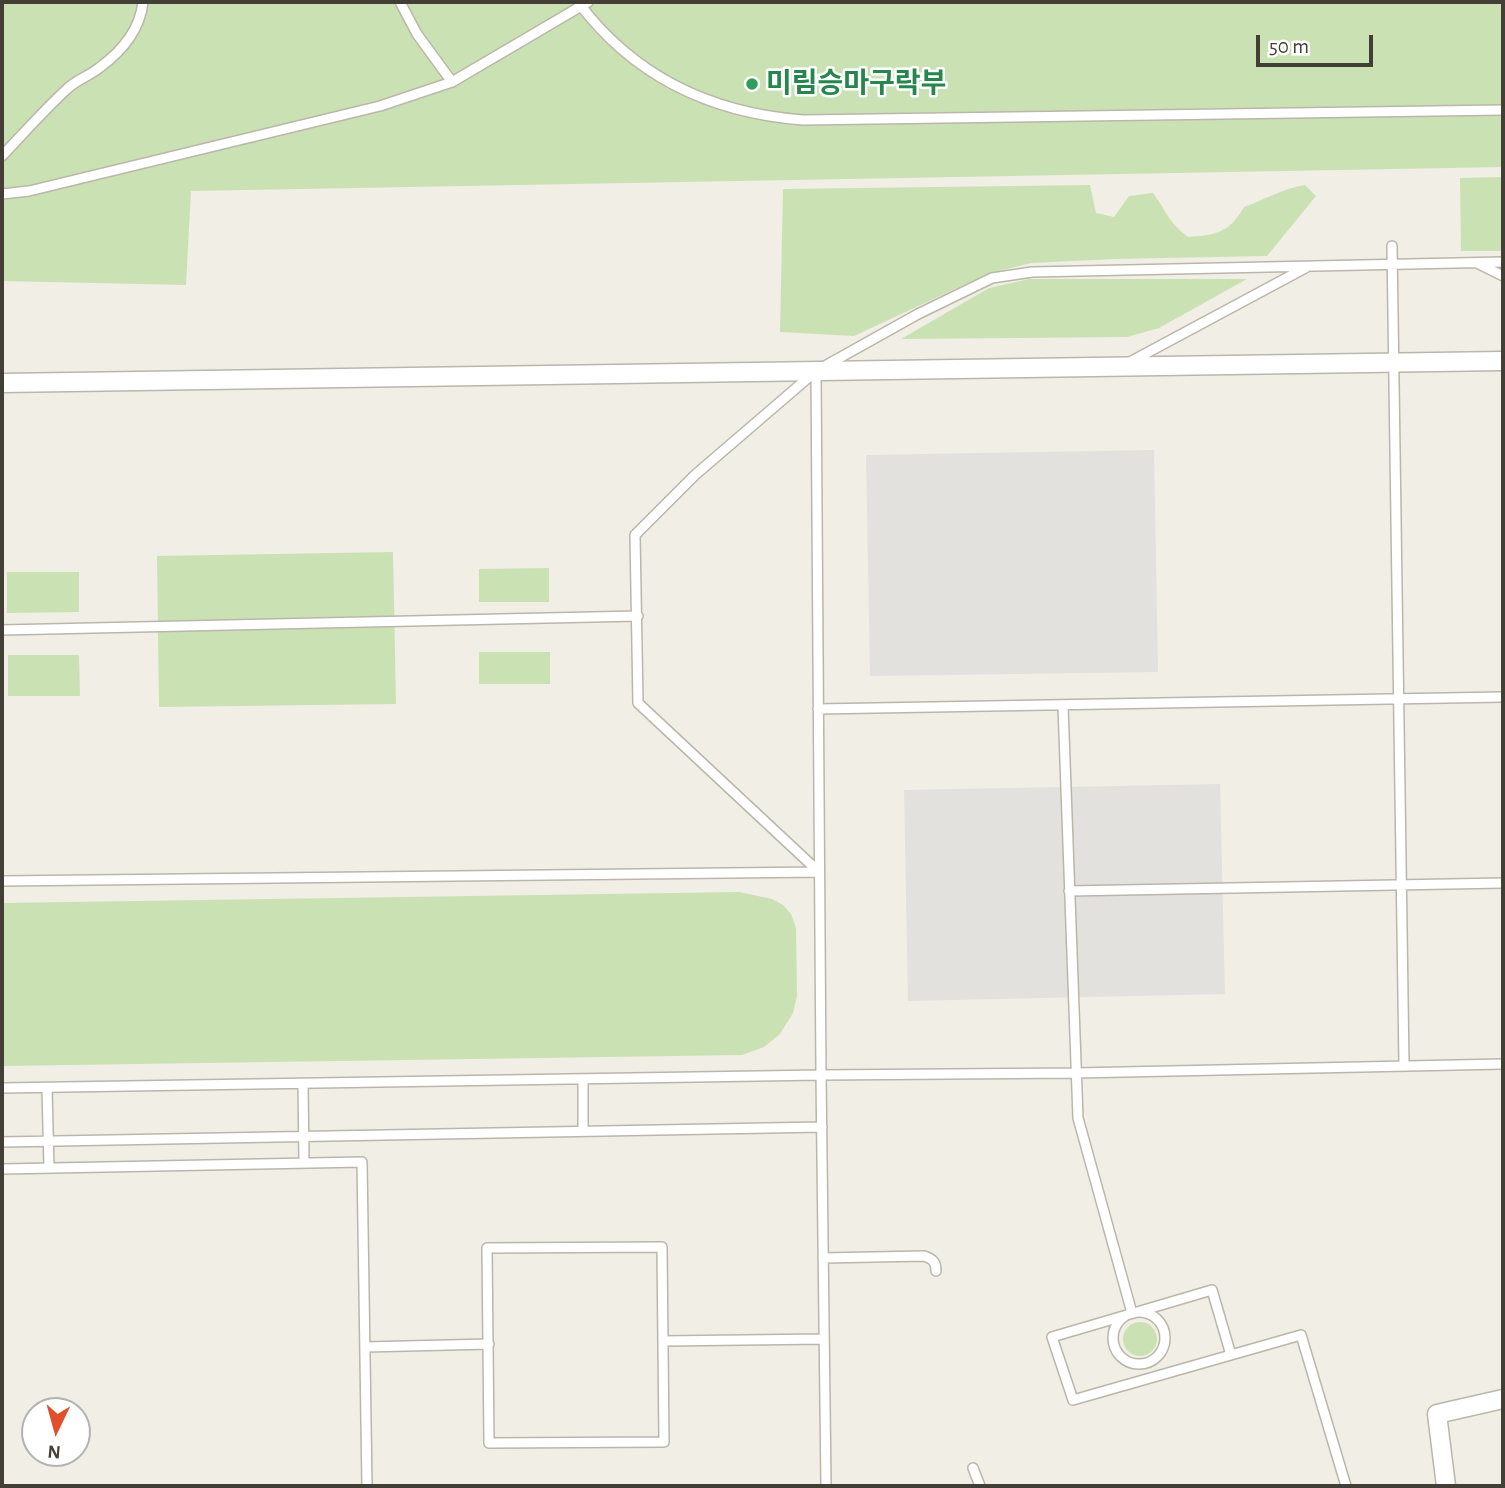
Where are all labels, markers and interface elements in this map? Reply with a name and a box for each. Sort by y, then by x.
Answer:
scale bar [1260,21,1377,65]
text: 50 m [1269,36,1309,57]
place label: 미림승마구락부 [766,67,946,101]
marker: 미림승마구락부 [744,76,760,92]
north arrow [21,1397,91,1467]
text: N [47,1441,62,1461]

